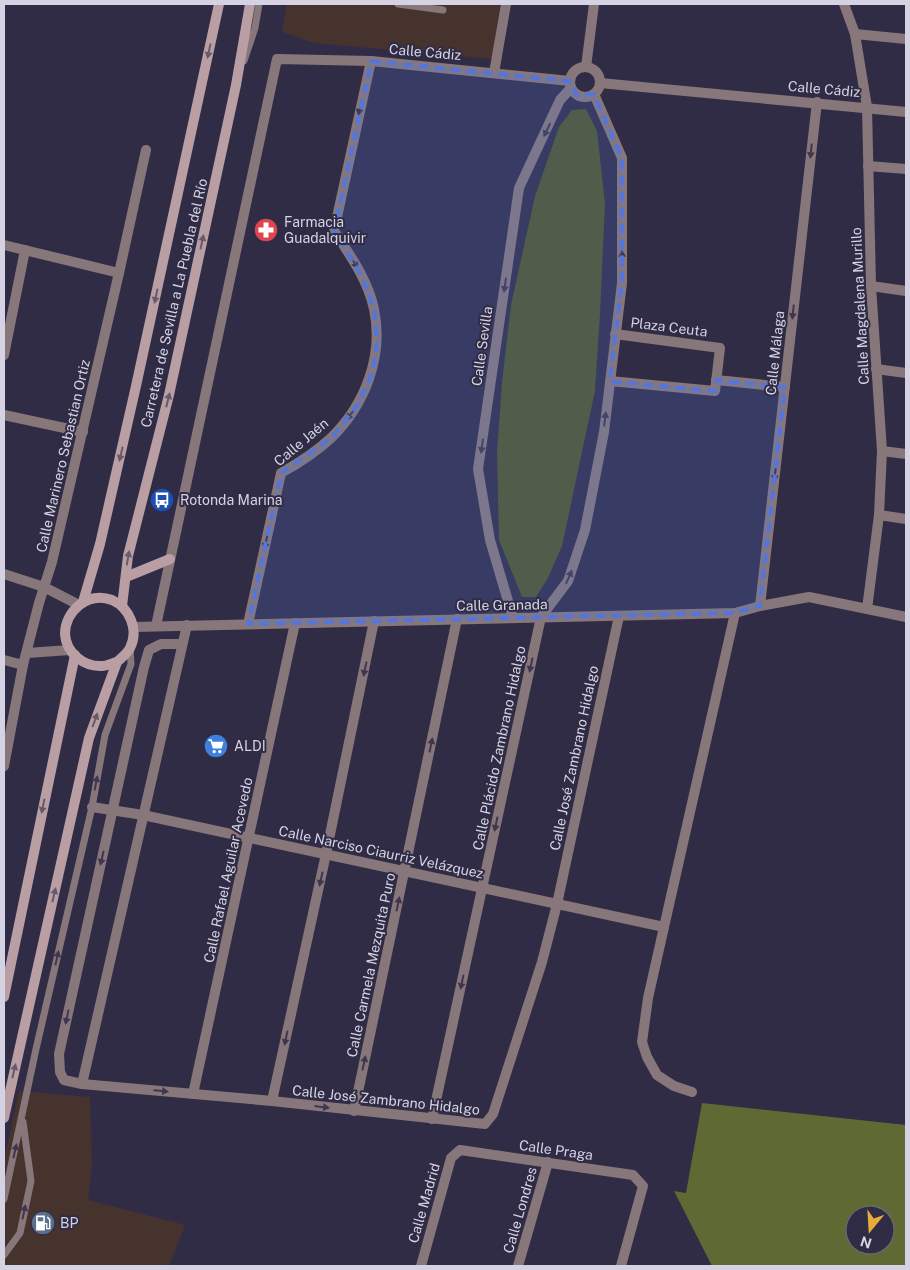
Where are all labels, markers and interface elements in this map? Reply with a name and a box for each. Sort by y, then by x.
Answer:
street label: Calle Cádiz [388,41,462,63]
one-way arrow [204,44,212,60]
street label: Calle Cádiz [787,78,861,100]
one-way arrow [356,101,364,116]
one-way arrow [543,123,551,137]
one-way arrow [807,143,815,159]
street label: Carretera de Sevilla a La Puebla del Río [138,177,210,429]
place label: Farmacia Guadalquivir [284,214,366,246]
pharmacy icon: Farmacia Guadalquivir [253,217,279,243]
street label: Calle Magdalena Murillo [848,227,872,385]
one-way arrow [199,233,207,249]
one-way arrow [618,250,626,266]
one-way arrow [349,255,358,269]
one-way arrow [501,277,509,293]
one-way arrow [152,288,160,303]
street label: Calle Sevilla [468,305,496,387]
one-way arrow [789,305,797,321]
street label: Calle Málaga [763,310,787,396]
street label: Plaza Ceuta [630,314,708,340]
street label: Calle Marinero Sebastian Ortiz [33,358,93,554]
one-way arrow [164,393,172,408]
one-way arrow [345,407,356,420]
one-way arrow [601,411,609,427]
street label: Calle Jaén [271,415,331,469]
one-way arrow [477,438,485,454]
one-way arrow [117,447,125,462]
one-way arrow [771,466,779,482]
bus stop icon: Rotonda Marina [149,487,175,513]
place label: Rotonda Marina [180,492,283,508]
one-way arrow [262,534,270,549]
one-way arrow [125,550,133,566]
one-way arrow [565,570,573,584]
street label: Calle Granada [456,596,548,614]
street label: Calle Plácido Zambrano Hidalgo [470,644,529,852]
one-way arrow [527,657,535,673]
one-way arrow [360,661,368,677]
street label: Calle José Zambrano Hidalgo [547,664,601,852]
one-way arrow [91,712,99,727]
supermarket icon: ALDI [203,733,229,759]
place label: ALDI [234,738,266,754]
one-way arrow [427,738,435,753]
one-way arrow [92,775,100,790]
street label: Calle Rafael Aguilar Acevedo [201,776,256,964]
one-way arrow [39,798,47,813]
one-way arrow [492,816,500,832]
street label: Calle Narciso Ciaurriz Velázquez [277,822,485,882]
one-way arrow [98,850,106,865]
street label: Calle Carmela Mezquita Puro [344,871,398,1059]
one-way arrow [317,872,325,887]
one-way arrow [50,887,58,903]
one-way arrow [394,897,402,912]
one-way arrow [53,951,61,966]
one-way arrow [458,975,466,990]
one-way arrow [63,1009,71,1025]
one-way arrow [282,1031,290,1046]
one-way arrow [360,1056,368,1071]
one-way arrow [10,1063,18,1078]
street label: Calle José Zambrano Hidalgo [291,1082,481,1118]
one-way arrow [153,1087,169,1095]
one-way arrow [315,1103,331,1111]
street label: Calle Praga [518,1137,594,1163]
one-way arrow [11,1144,19,1159]
street label: Calle Madrid [405,1161,443,1245]
street label: Calle Londres [500,1165,540,1255]
one-way arrow [21,1203,29,1219]
north arrow [845,1205,895,1255]
fuel station icon: BP [30,1210,56,1236]
place label: BP [60,1215,78,1231]
text: N [858,1233,874,1252]

